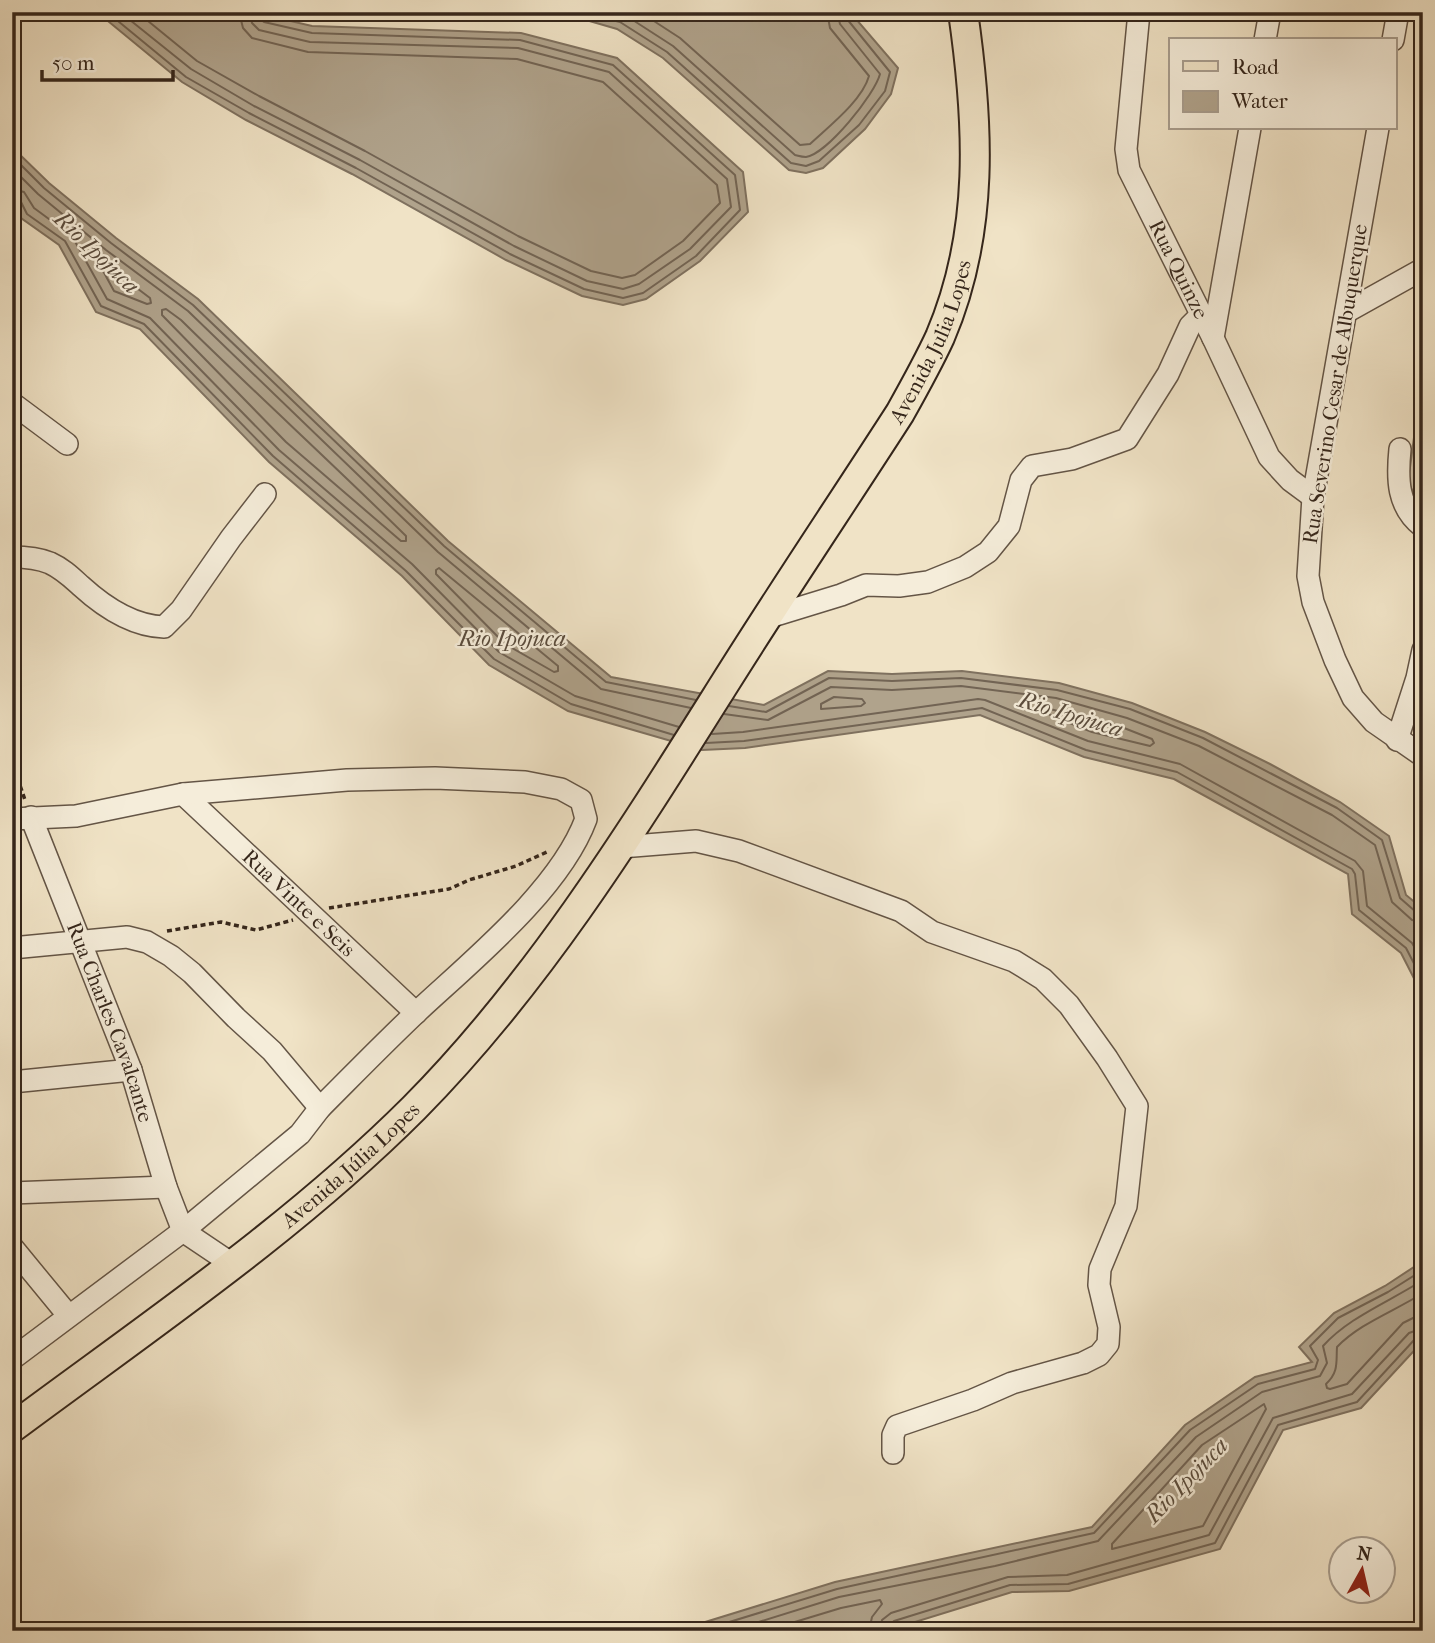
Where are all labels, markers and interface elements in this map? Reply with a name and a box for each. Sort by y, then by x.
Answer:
scale bar [42,38,173,82]
legend [1169,38,1396,130]
text: 50 m [52,51,95,75]
text: Road [1232,55,1279,79]
text: Water [1231,89,1288,113]
water label: Rio Ipojuca [47,204,145,299]
street label: Rua Quinze [1144,216,1213,323]
street label: Rua Severino Cesar de Albuquerque [1298,222,1372,546]
street label: Avenida Julia Lopes [884,258,976,429]
water label: Rio Ipojuca [456,625,566,652]
water label: Rio Ipojuca [1014,685,1126,743]
street label: Rua Vinte e Seis [238,844,360,962]
street label: Rua Charles Cavalcante [62,919,158,1125]
street label: Avenida Júlia Lopes [276,1097,425,1233]
water label: Rio Ipojuca [1138,1432,1233,1530]
north arrow [1326,1534,1396,1604]
text: N [1356,1542,1373,1566]

